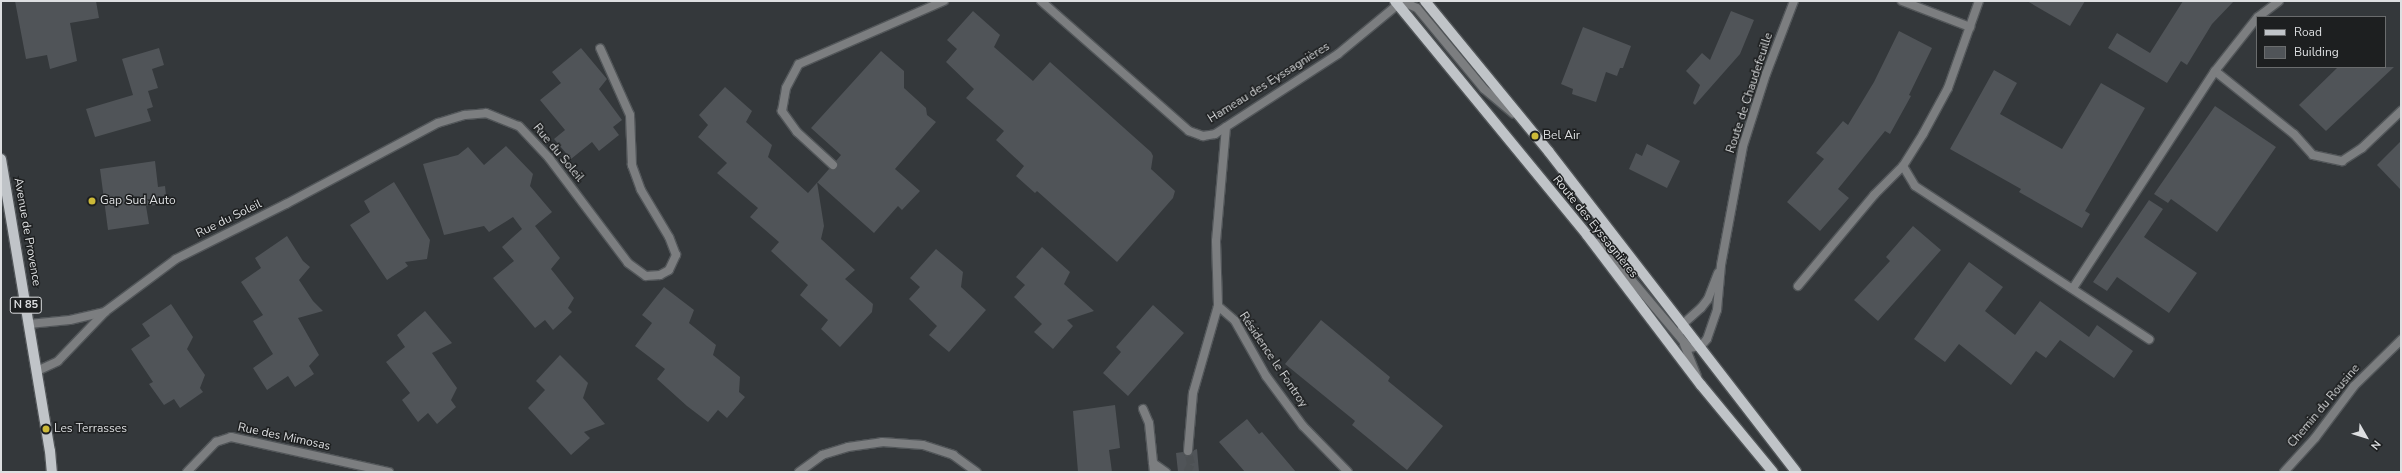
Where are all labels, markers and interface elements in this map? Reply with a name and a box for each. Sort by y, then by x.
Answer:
legend [2256,16,2386,68]
text: Road [2294,24,2322,40]
street label: Route de Chaudefeuille [1724,31,1776,155]
street label: Hameau des Eyssagnières [1205,40,1333,126]
text: Building [2294,44,2339,60]
street label: Rue du Soleil [530,121,586,185]
place label: Bel Air [1543,129,1580,143]
marker: Bel Air [1530,131,1540,141]
street label: Route des Eyssagnières [1549,173,1641,281]
street label: Avenue de Provence [10,177,44,287]
place label: Gap Sud Auto [100,194,176,208]
marker: Gap Sud Auto [87,196,97,206]
street label: Rue du Soleil [194,197,264,241]
road number: N 85 [9,296,43,314]
street label: Résidence le Fontroy [1236,310,1310,410]
street label: Chemin du Rousine [2285,362,2363,450]
north arrow [2346,417,2386,457]
street label: Rue des Mimosas [236,420,332,454]
place label: Les Terrasses [54,422,127,436]
marker: Les Terrasses [41,424,51,434]
text: N [2367,437,2384,453]

